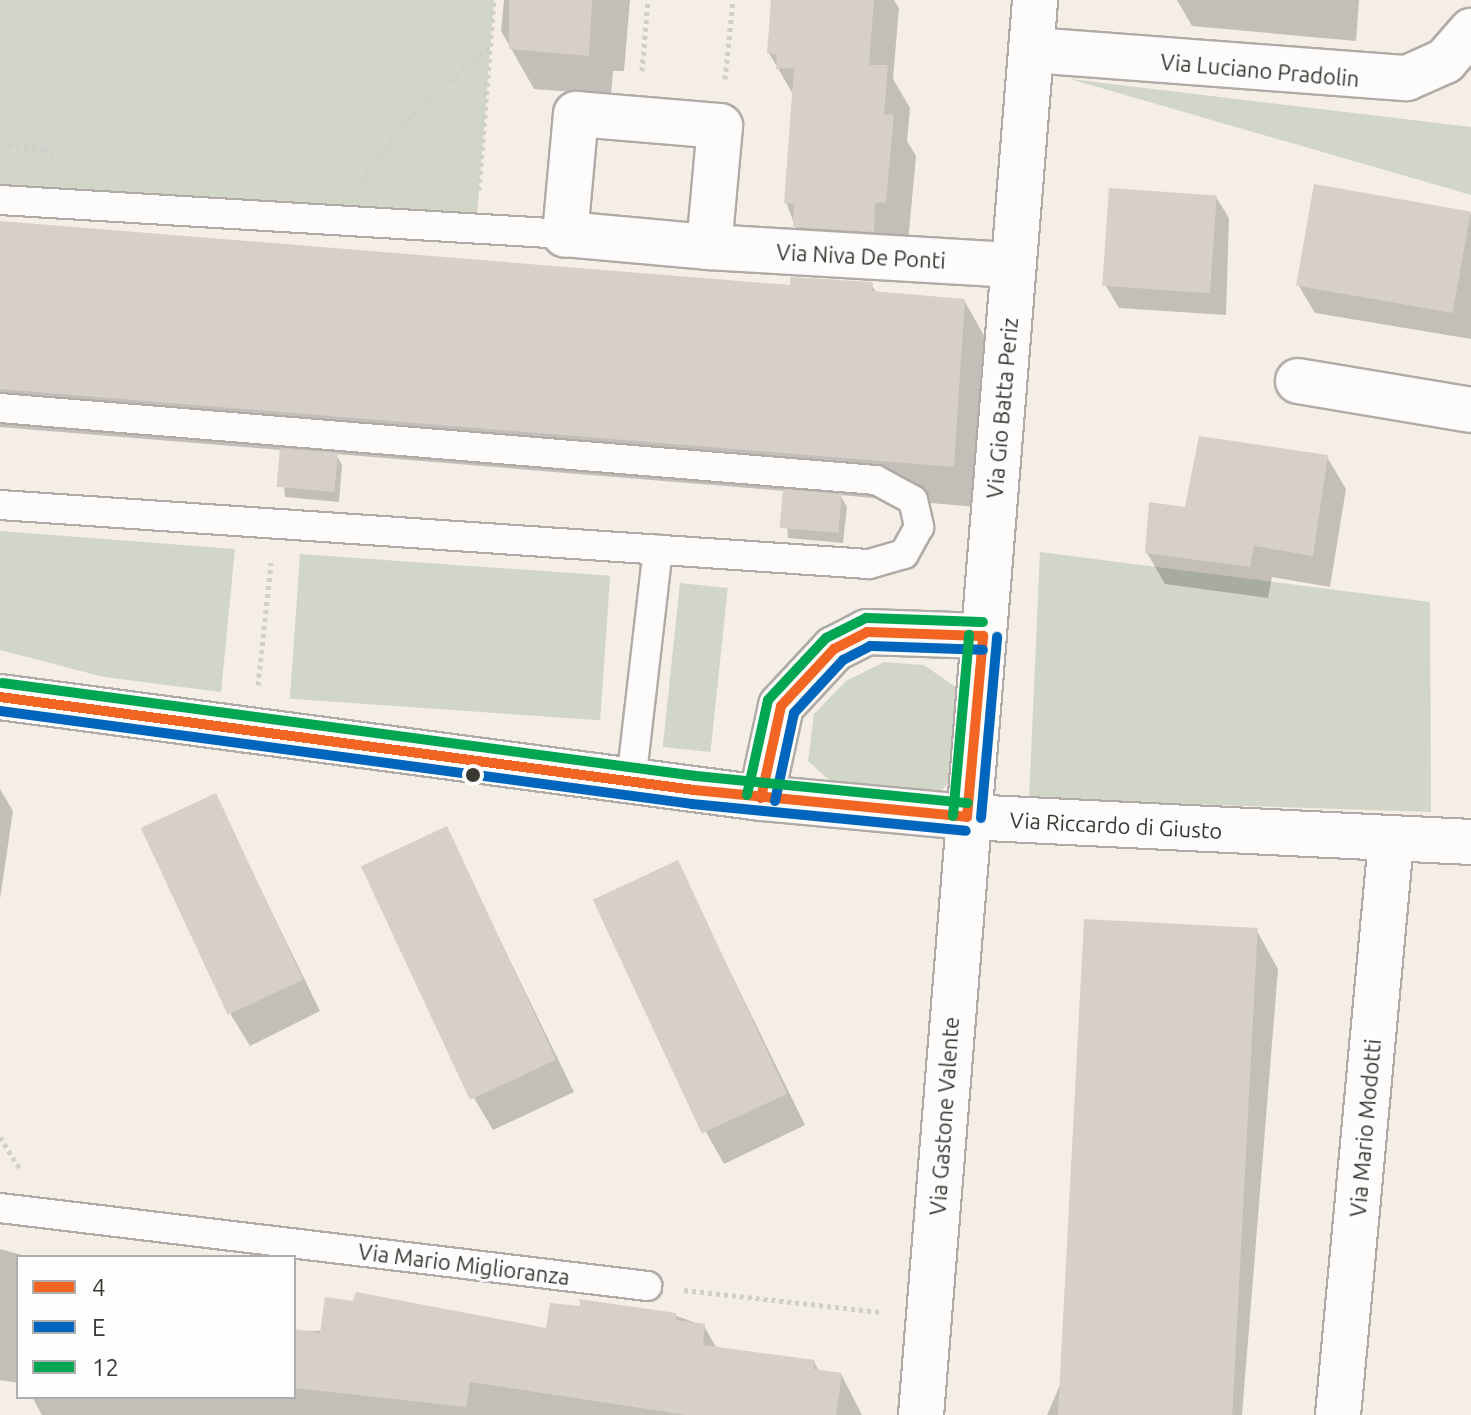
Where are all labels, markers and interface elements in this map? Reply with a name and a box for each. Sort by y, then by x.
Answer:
street label: Via Luciano Pradolin [1159,48,1361,92]
street label: Via Niva De Ponti [776,238,946,274]
street label: Via Gio Batta Periz [981,316,1023,500]
unlabelled marker [465,767,481,783]
street label: Via Riccardo di Giusto [1009,806,1223,844]
street label: Via Gastone Valente [924,1016,964,1216]
street label: Via Mario Modotti [1344,1038,1386,1218]
street label: Via Mario Miglioranza [357,1238,571,1290]
legend [16,1255,296,1399]
text: 4 [92,1274,106,1301]
text: E [92,1314,105,1341]
text: 12 [92,1354,119,1381]

